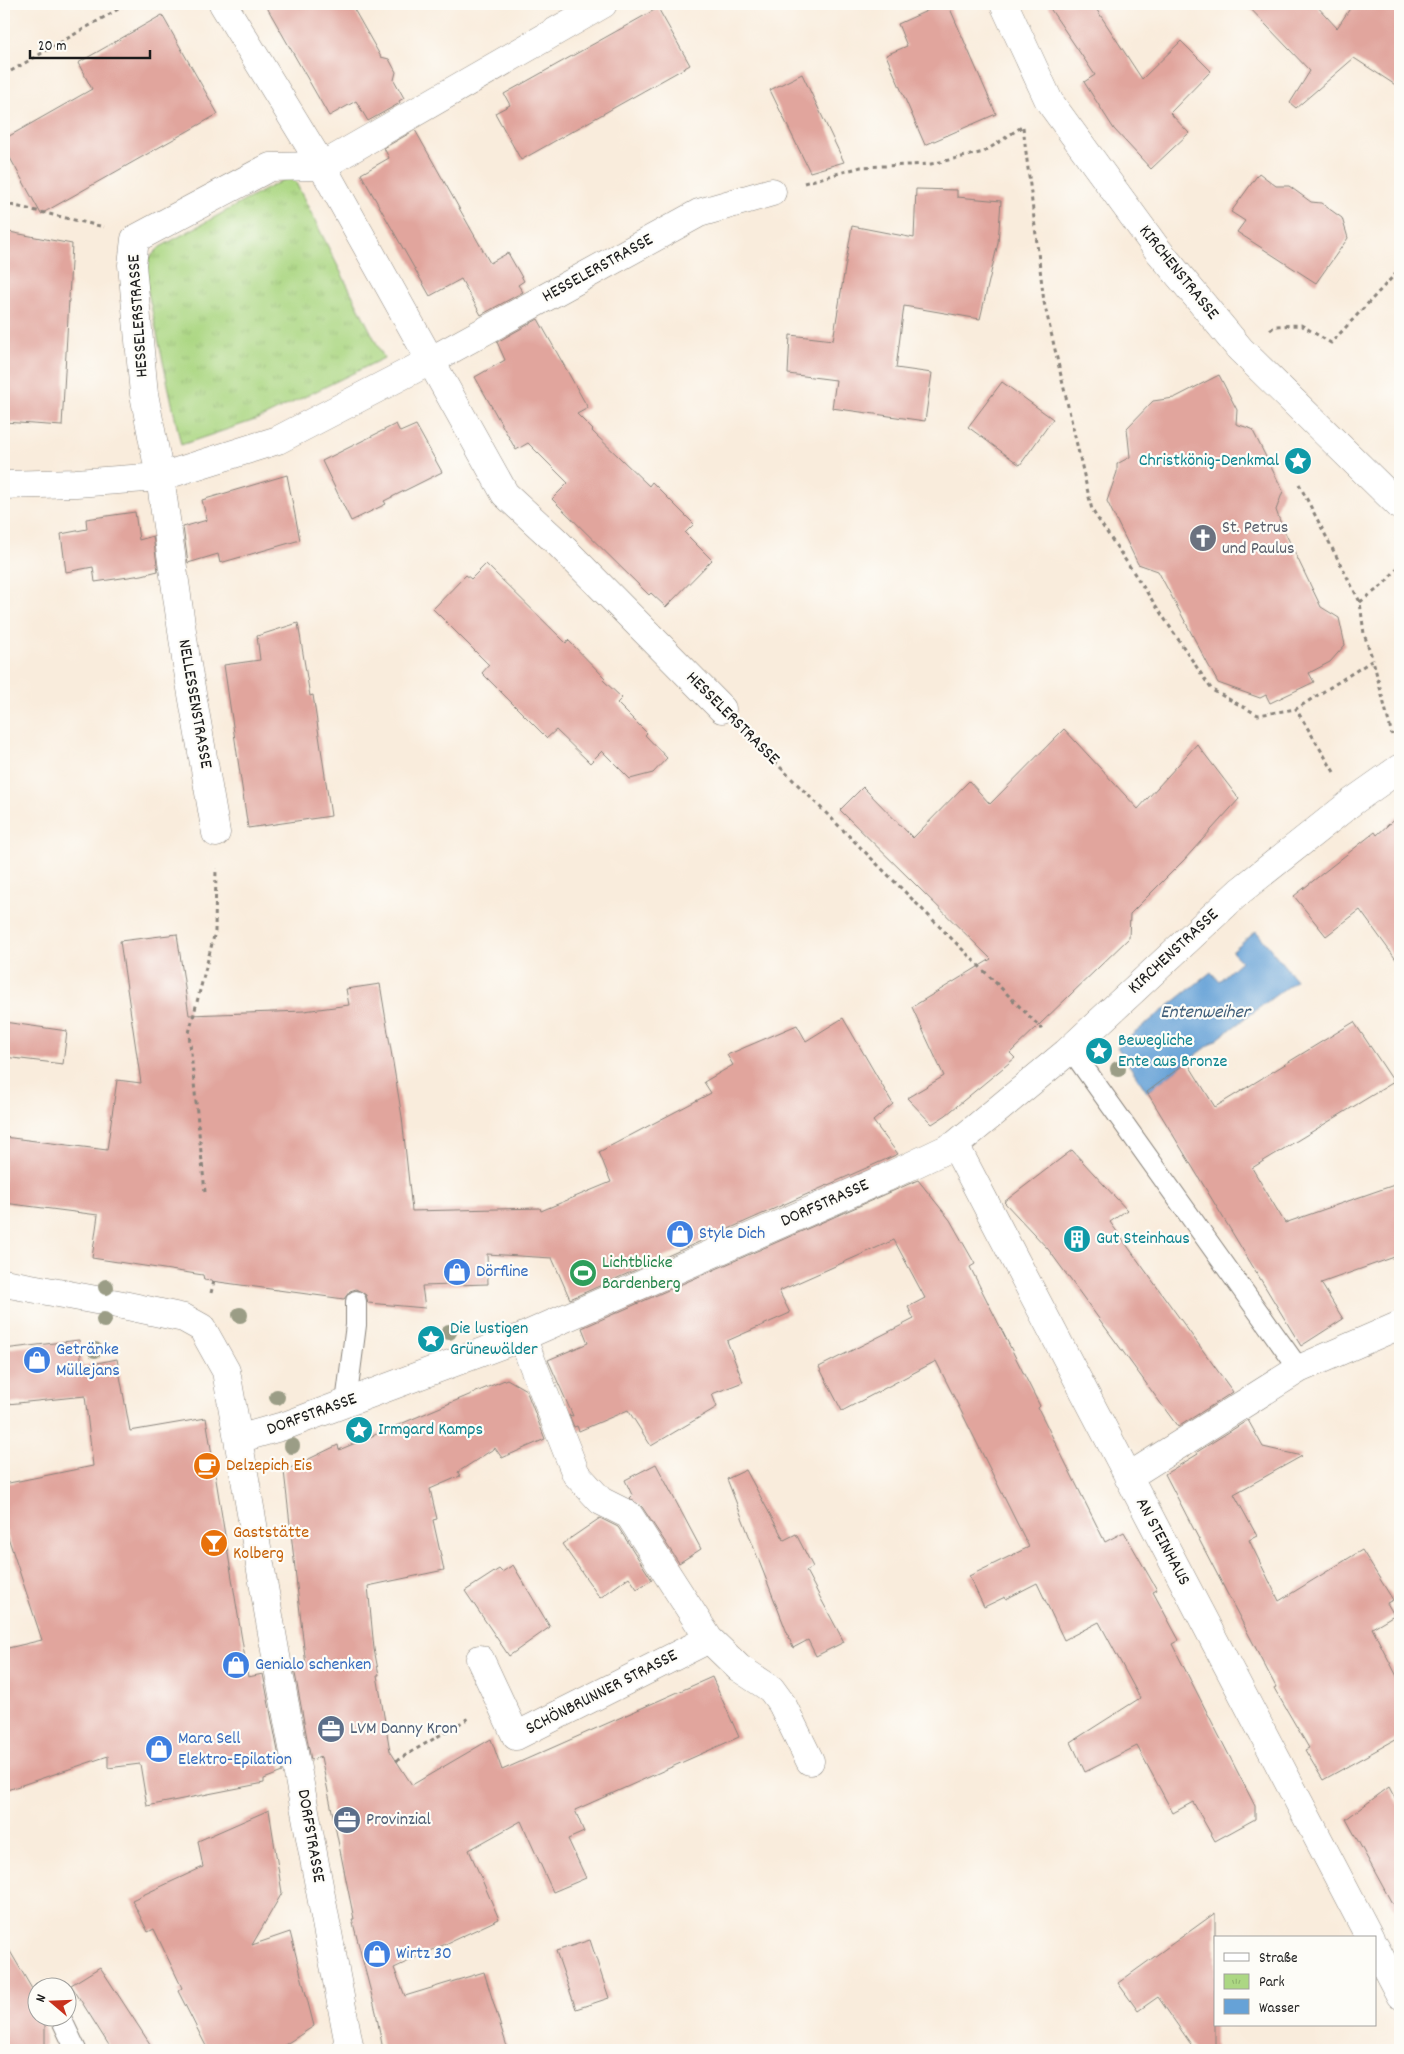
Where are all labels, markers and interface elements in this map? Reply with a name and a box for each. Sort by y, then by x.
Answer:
scale bar [30,28,150,60]
text: 20 m [38,36,66,58]
street label: KIRCHENSTRASSE [1132,220,1224,326]
street label: HESSELERSTRASSE [538,228,658,310]
street label: HESSELERSTRASSE [122,254,156,378]
place icon: Christkönig-Denkmal [1283,446,1313,476]
place label: Christkönig-Denkmal [1139,449,1280,474]
place label: St. Petrus und Paulus [1222,516,1295,562]
church icon: St. Petrus und Paulus [1188,523,1218,553]
street label: NELLESSENSTRASSE [170,637,218,771]
street label: HESSELERSTRASSE [679,666,785,772]
street label: KIRCHENSTRASSE [1123,903,1225,1001]
water label: Entenweiher [1160,1000,1252,1027]
place label: Bewegliche Ente aus Bronze [1118,1029,1227,1075]
place icon: Bewegliche Ente aus Bronze [1084,1036,1114,1066]
street label: DORFSTRASSE [777,1173,873,1235]
shop icon: Style Dich [665,1219,695,1249]
place label: Style Dich [699,1222,765,1247]
building icon: Gut Steinhaus [1062,1224,1092,1254]
place label: Gut Steinhaus [1096,1227,1190,1252]
place label: Lichtblicke Bardenberg [602,1251,681,1297]
shop icon: Dörfline [442,1257,472,1287]
sports icon: Lichtblicke Bardenberg [568,1258,598,1288]
place label: Dörfline [476,1260,529,1285]
place label: Die lustigen Grünewälder [450,1317,538,1363]
place icon: Die lustigen Grünewälder [416,1324,446,1354]
place label: Getränke Müllejans [56,1338,120,1384]
shop icon: Getränke Müllejans [22,1345,52,1375]
street label: DORFSTRASSE [263,1387,361,1443]
place icon: Irmgard Kamps [344,1415,374,1445]
place label: Irmgard Kamps [378,1418,483,1443]
cafe icon: Delzepich Eis [192,1451,222,1481]
place label: Delzepich Eis [226,1454,313,1479]
street label: AN STEINHAUS [1128,1494,1196,1590]
place label: Gaststätte Kolberg [233,1521,309,1567]
bar icon: Gaststätte Kolberg [199,1528,229,1558]
street label: SCHÖNBRUNNER STRASSE [522,1644,682,1742]
shop icon: Genialo schenken [221,1650,251,1680]
place label: Genialo schenken [255,1653,371,1678]
office icon: LVM Danny Kron [316,1714,346,1744]
place label: LVM Danny Kron [350,1717,458,1742]
place label: Mara Sell Elektro-Epilation [178,1727,292,1773]
shop icon: Mara Sell Elektro-Epilation [144,1734,174,1764]
street label: DORFSTRASSE [290,1787,330,1885]
office icon: Provinzial [332,1805,362,1835]
place label: Provinzial [366,1808,432,1833]
legend [1214,1936,1376,2026]
shop icon: Wirtz 30 [362,1939,392,1969]
place label: Wirtz 30 [396,1942,452,1967]
text: Straße [1259,1948,1298,1970]
text: Park [1259,1972,1285,1994]
north arrow [28,1976,78,2026]
text: N [31,1992,52,2005]
text: Wasser [1259,1998,1300,2020]

